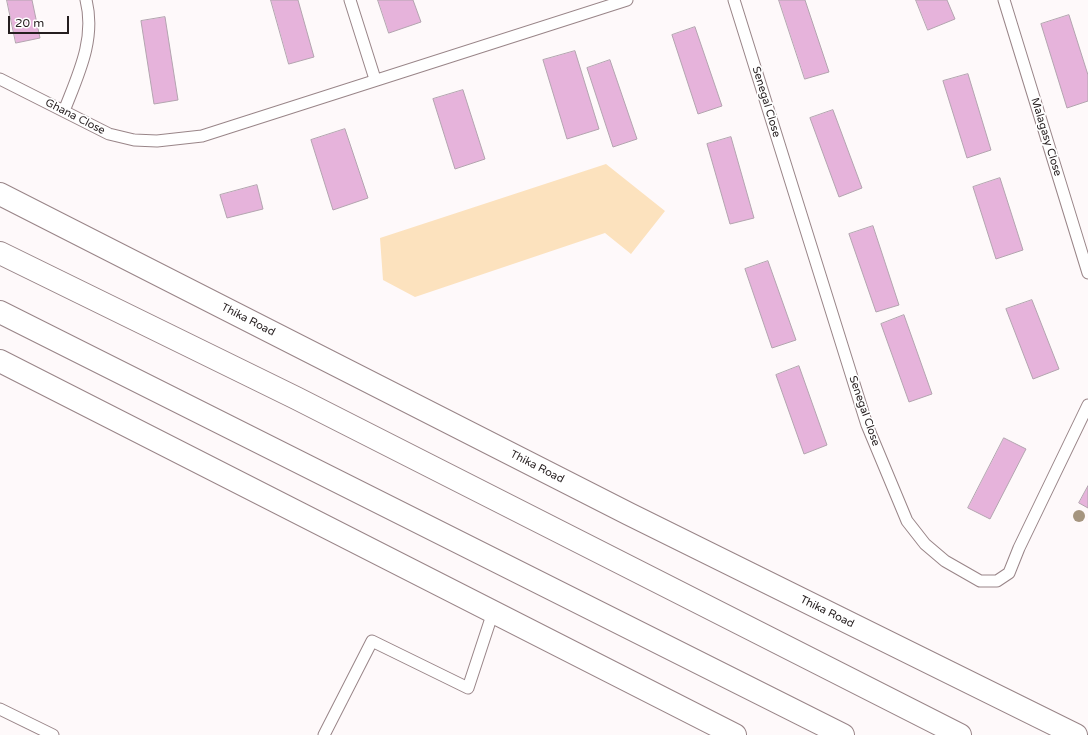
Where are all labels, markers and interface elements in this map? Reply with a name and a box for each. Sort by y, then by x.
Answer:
scale bar [10,8,71,34]
text: 20 m [15,16,44,30]
street label: Senegal Close [749,65,783,139]
street label: Ghana Close [43,96,107,138]
street label: Malagasy Close [1028,96,1064,178]
street label: Thika Road [219,301,277,339]
street label: Senegal Close [846,374,882,448]
street label: Thika Road [508,448,566,486]
street label: Thika Road [798,593,856,631]

